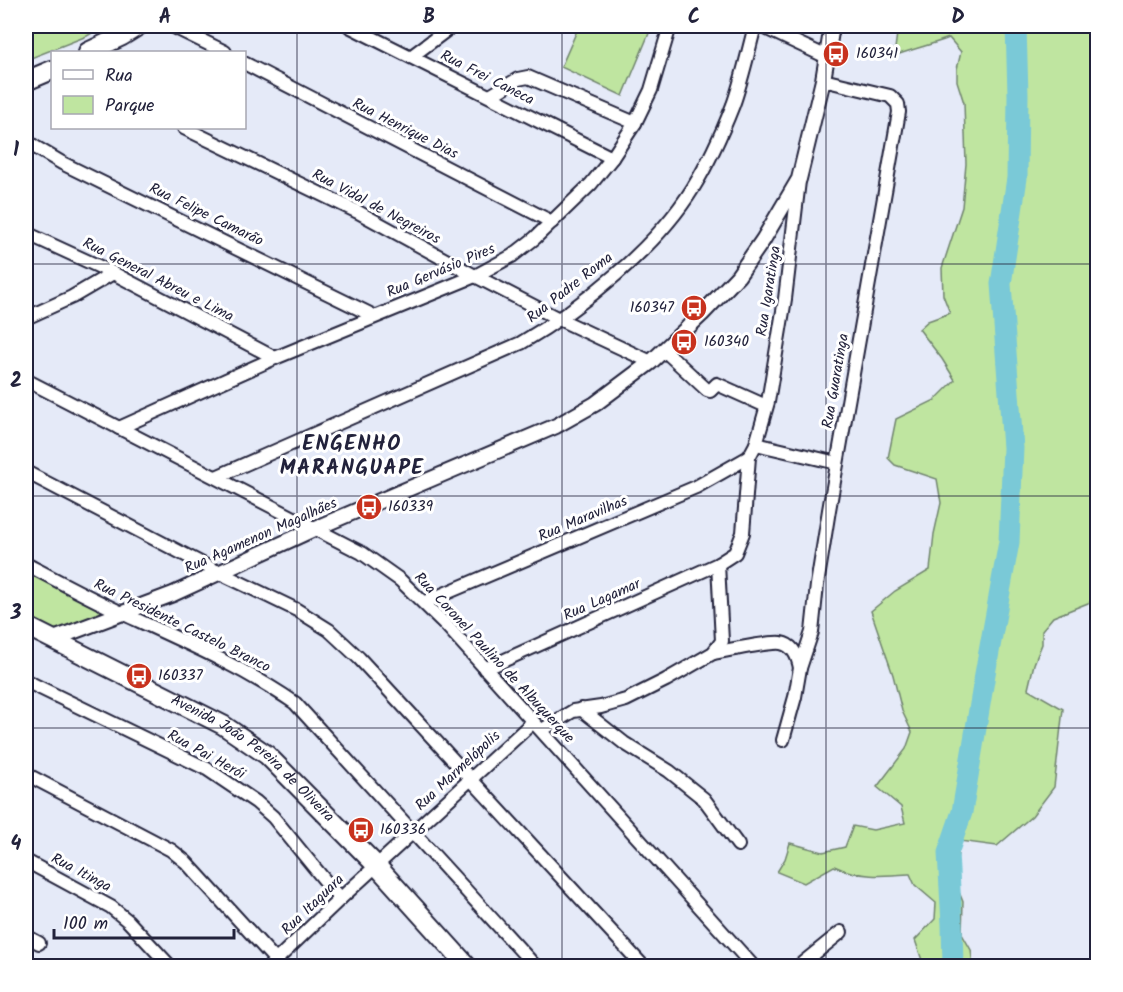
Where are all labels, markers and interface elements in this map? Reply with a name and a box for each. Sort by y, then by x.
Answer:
text: A [159,2,171,34]
text: B [423,2,435,34]
text: C [688,2,700,34]
text: D [951,2,965,34]
bus stop icon: 160341 [821,39,851,69]
place label: 160341 [856,42,898,66]
street label: Rua Frei Caneca [436,44,538,112]
legend [51,51,246,129]
text: Rua [105,62,133,91]
text: Parque [105,92,154,121]
street label: Rua Henrique Dias [348,92,463,166]
text: 1 [13,135,19,167]
street label: Rua Vidal de Negreiros [307,163,445,251]
street label: Rua Felipe Camarão [145,177,267,253]
street label: Rua General Abreu e Lima [78,231,238,329]
street label: Rua Gervásio Pires [383,237,500,305]
street label: Rua Igaratinga [750,244,788,338]
street label: Rua Padre Roma [522,247,618,329]
bus stop icon: 160347 [679,293,709,323]
place label: 160347 [630,296,675,320]
bus stop icon: 160340 [669,327,699,357]
place label: 160340 [704,330,749,354]
street label: Rua Guaratinga [816,332,856,430]
text: 2 [10,366,22,398]
district label: ENGENHO MARANGUAPE [280,428,424,485]
street label: Rua Maravilhas [535,489,632,549]
street label: Rua Agamenon Magalhães [181,491,342,580]
bus stop icon: 160339 [354,492,384,522]
place label: 160339 [388,495,434,519]
street label: Rua Coronel Paulino de Albuquerque [408,567,580,749]
street label: Rua Lagamar [559,572,645,628]
street label: Rua Presidente Castelo Branco [90,573,275,679]
text: 3 [10,598,22,630]
bus stop icon: 160337 [124,661,154,691]
place label: 160337 [158,664,204,688]
street label: Avenida João Pereira de Oliveira [166,689,340,828]
street label: Rua Pai Herói [163,724,251,787]
street label: Rua Marmelópolis [410,724,507,817]
bus stop icon: 160336 [346,815,376,845]
place label: 160336 [380,818,426,842]
text: 4 [11,829,22,861]
street label: Rua Itinga [47,847,115,899]
street label: Rua Itaguara [276,869,350,941]
scale bar [54,902,234,940]
text: 100 m [63,910,108,939]

